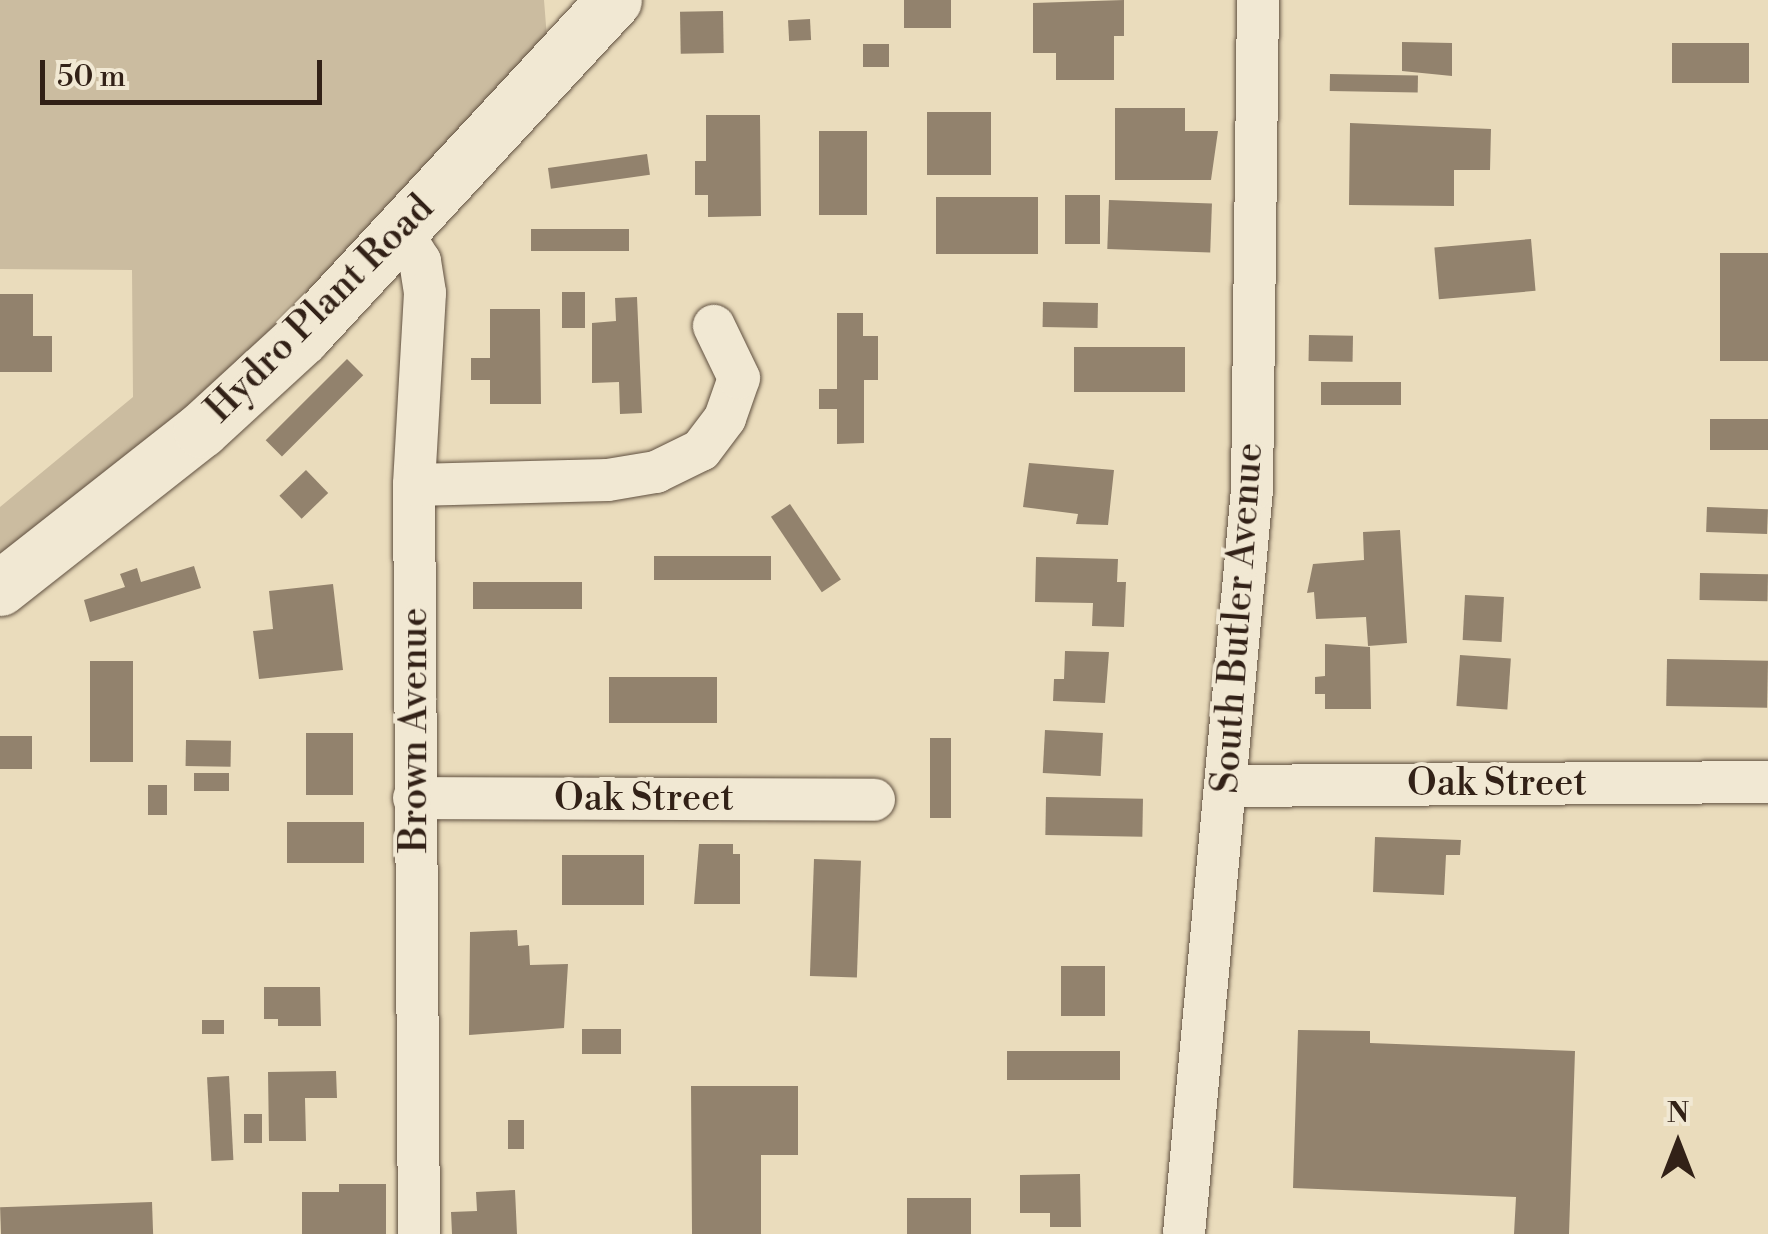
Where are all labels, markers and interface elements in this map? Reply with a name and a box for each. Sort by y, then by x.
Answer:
scale bar [45,40,328,102]
text: 50 m [57,58,126,96]
street label: Hydro Plant Road [197,186,443,432]
street label: South Butler Avenue [1203,441,1273,795]
street label: Brown Avenue [392,607,438,853]
street label: Oak Street [1407,761,1587,807]
street label: Oak Street [554,776,734,822]
north arrow [1628,1094,1728,1194]
text: N [1667,1096,1689,1131]

